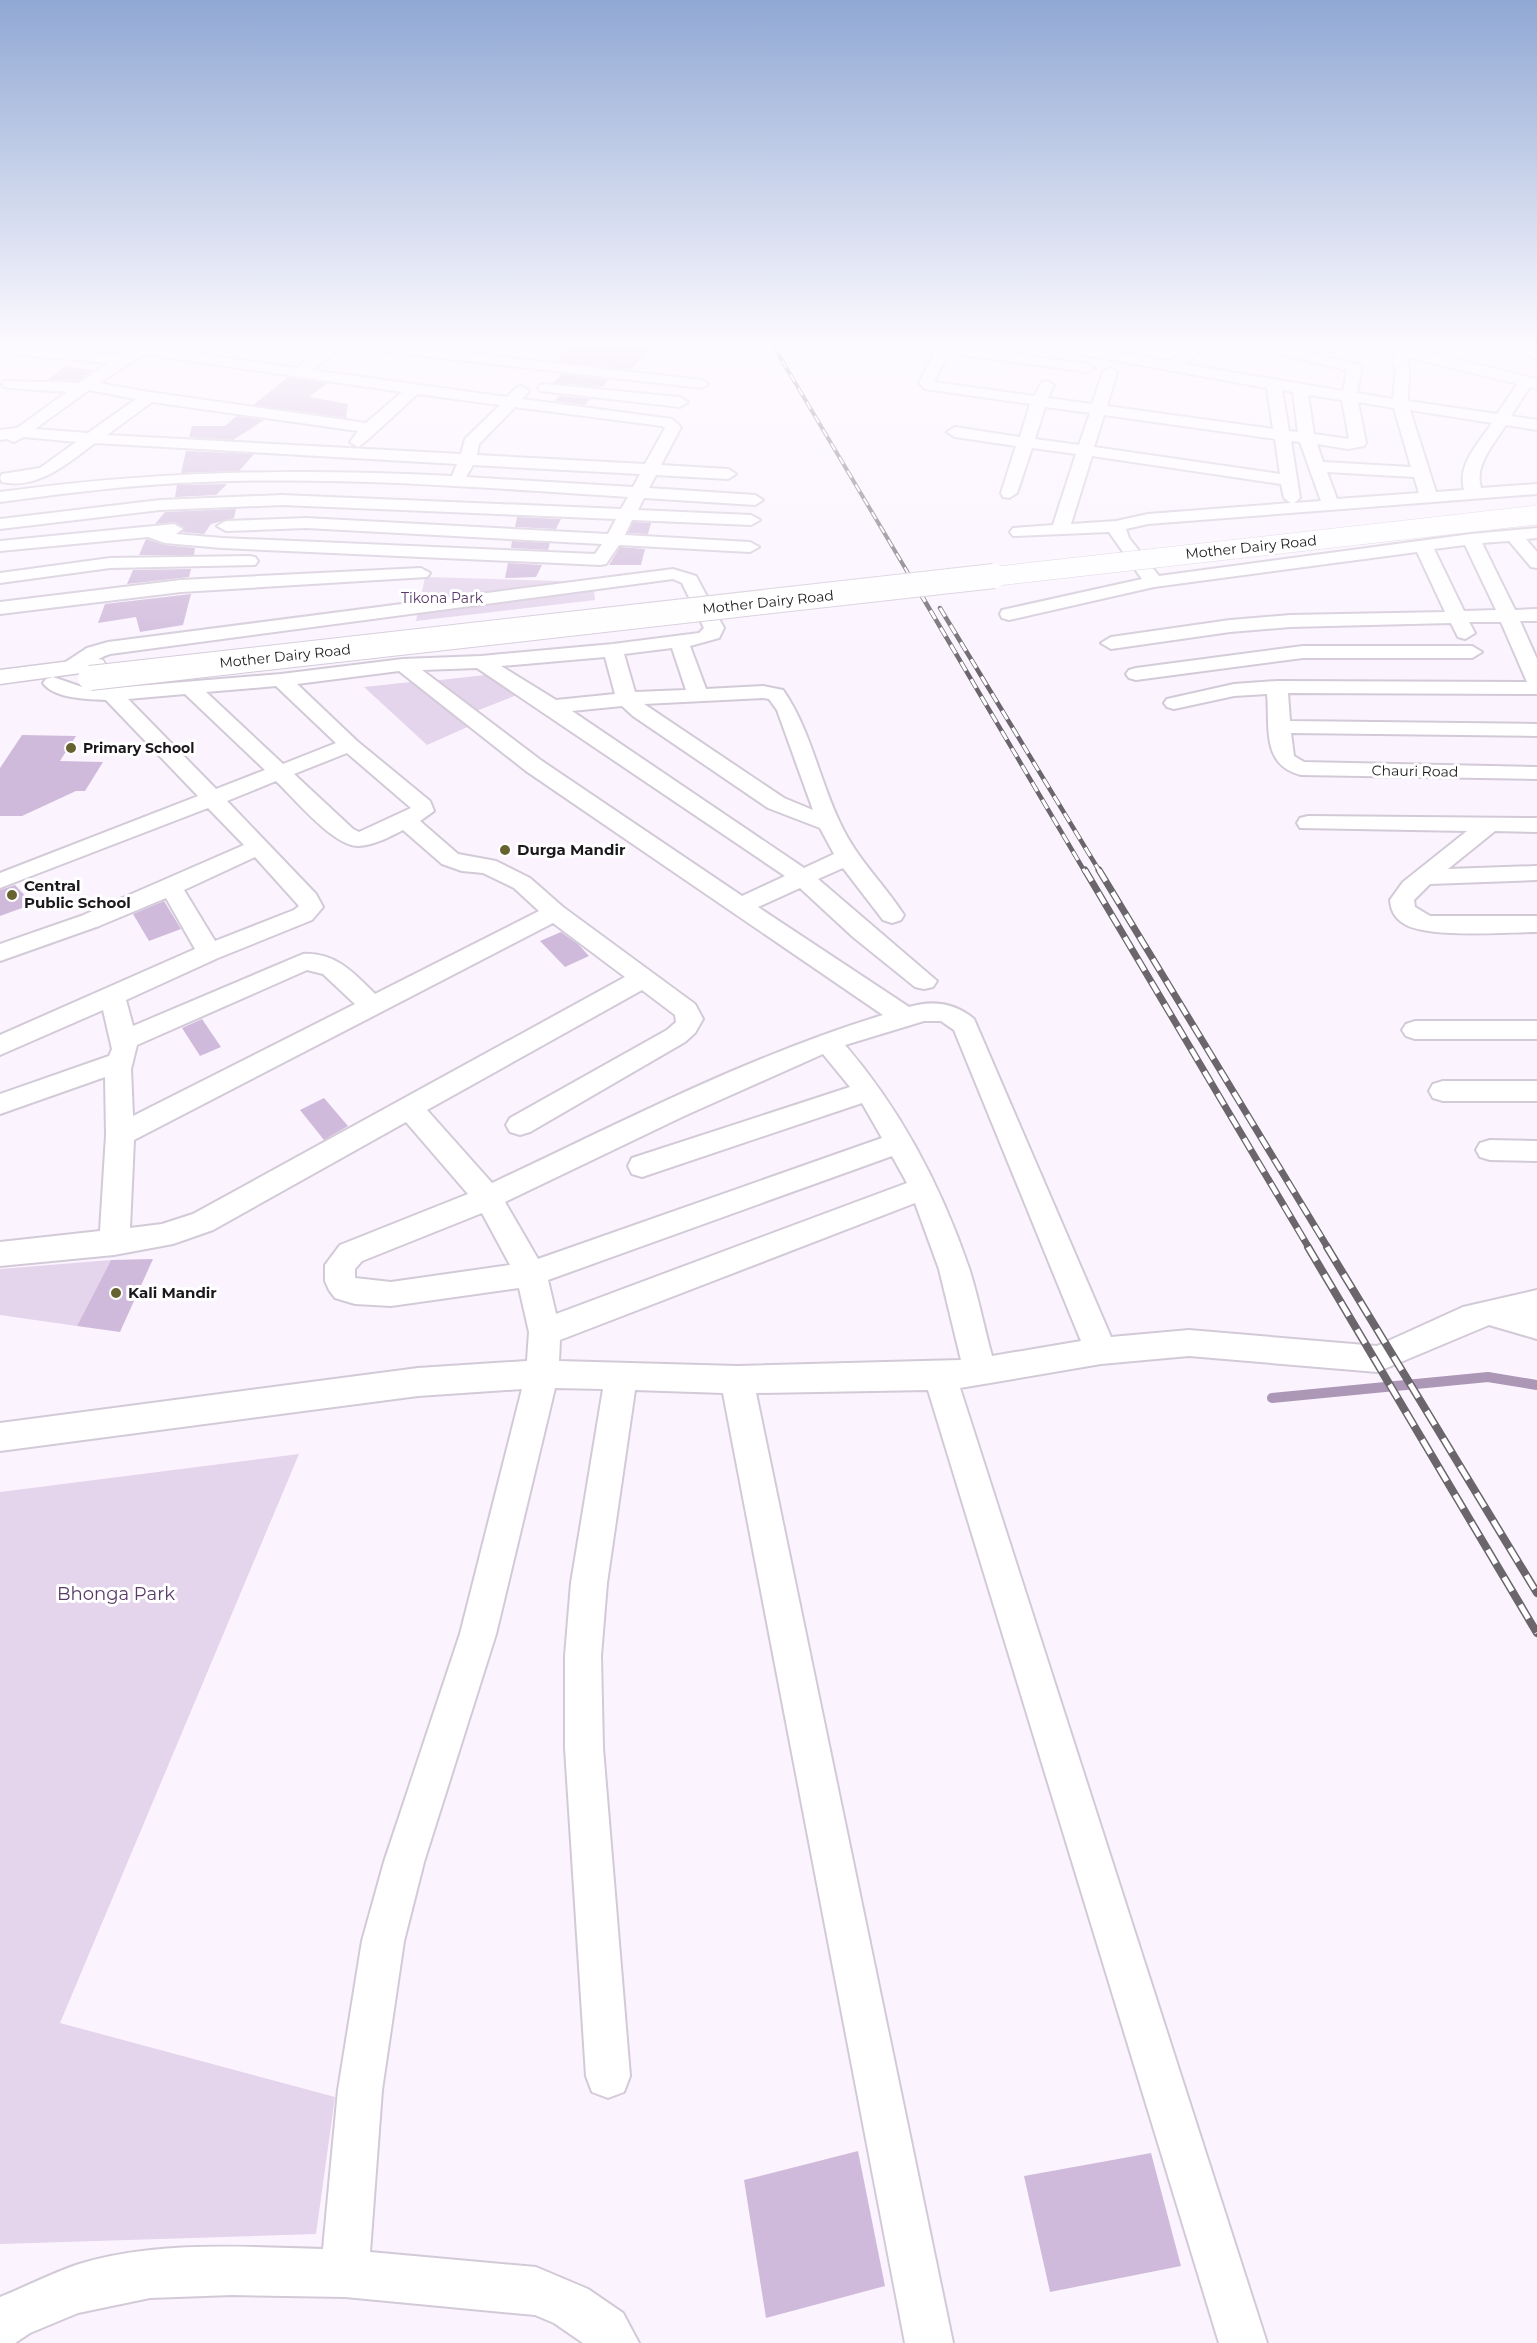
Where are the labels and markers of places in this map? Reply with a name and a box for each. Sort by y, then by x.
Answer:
place label: Primary School [83,739,194,757]
marker: Primary School [64,741,78,755]
place label: Durga Mandir [517,840,626,859]
marker: Durga Mandir [498,843,512,857]
place label: Central Public School [24,876,131,912]
marker: Central Public School [5,888,19,902]
place label: Kali Mandir [128,1283,217,1302]
marker: Kali Mandir [109,1286,123,1300]

